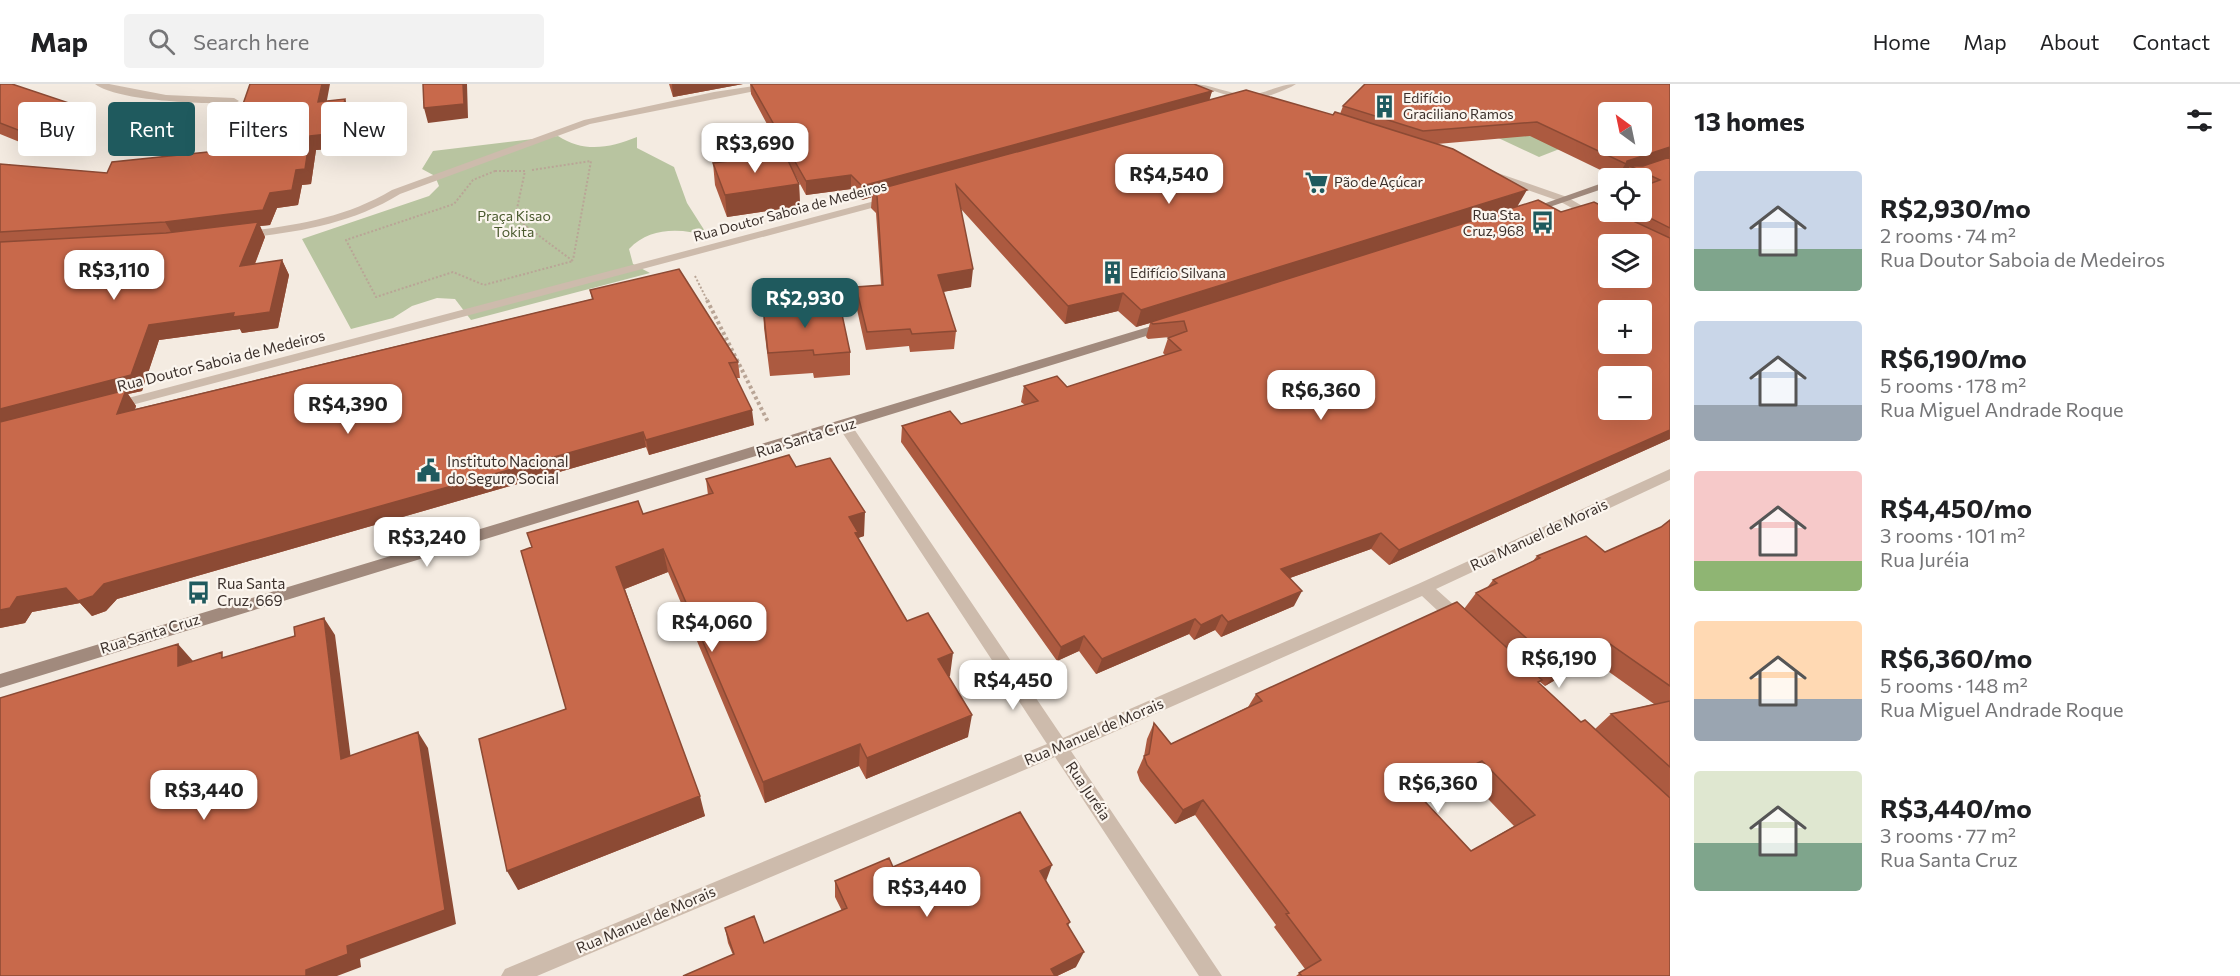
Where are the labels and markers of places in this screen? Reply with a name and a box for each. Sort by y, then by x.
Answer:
place label: Edifício Graciliano Ramos [1403,89,1514,122]
building icon: Edifício Graciliano Ramos [1372,93,1398,119]
pin: R$3,690 [700,123,810,174]
pin: R$4,540 [1114,154,1224,205]
supermarket icon: Pão de Açúcar [1303,169,1329,195]
place label: Pão de Açúcar [1334,173,1424,190]
place label: Rua Sta. Cruz, 968 [1463,206,1524,239]
bus stop icon: Rua Sta. Cruz, 968 [1529,210,1555,236]
pin: R$3,110 [59,250,169,301]
building icon: Edifício Silvana [1099,260,1125,286]
place label: Edifício Silvana [1130,264,1226,281]
pin: R$2,930 [750,278,860,329]
pin: R$6,360 [1266,370,1376,421]
pin: R$4,390 [293,384,403,435]
place label: Instituto Nacional do Seguro Social [447,452,569,487]
public building icon: Instituto Nacional do Seguro Social [416,458,442,484]
pin: R$3,240 [372,517,482,568]
place label: Rua Santa Cruz, 669 [217,574,285,609]
bus stop icon: Rua Santa Cruz, 669 [186,580,212,606]
pin: R$4,060 [657,602,767,653]
pin: R$6,190 [1504,638,1614,689]
pin: R$4,450 [958,660,1068,711]
pin: R$6,360 [1383,763,1493,814]
pin: R$3,440 [149,770,259,821]
pin: R$3,440 [872,867,982,918]

